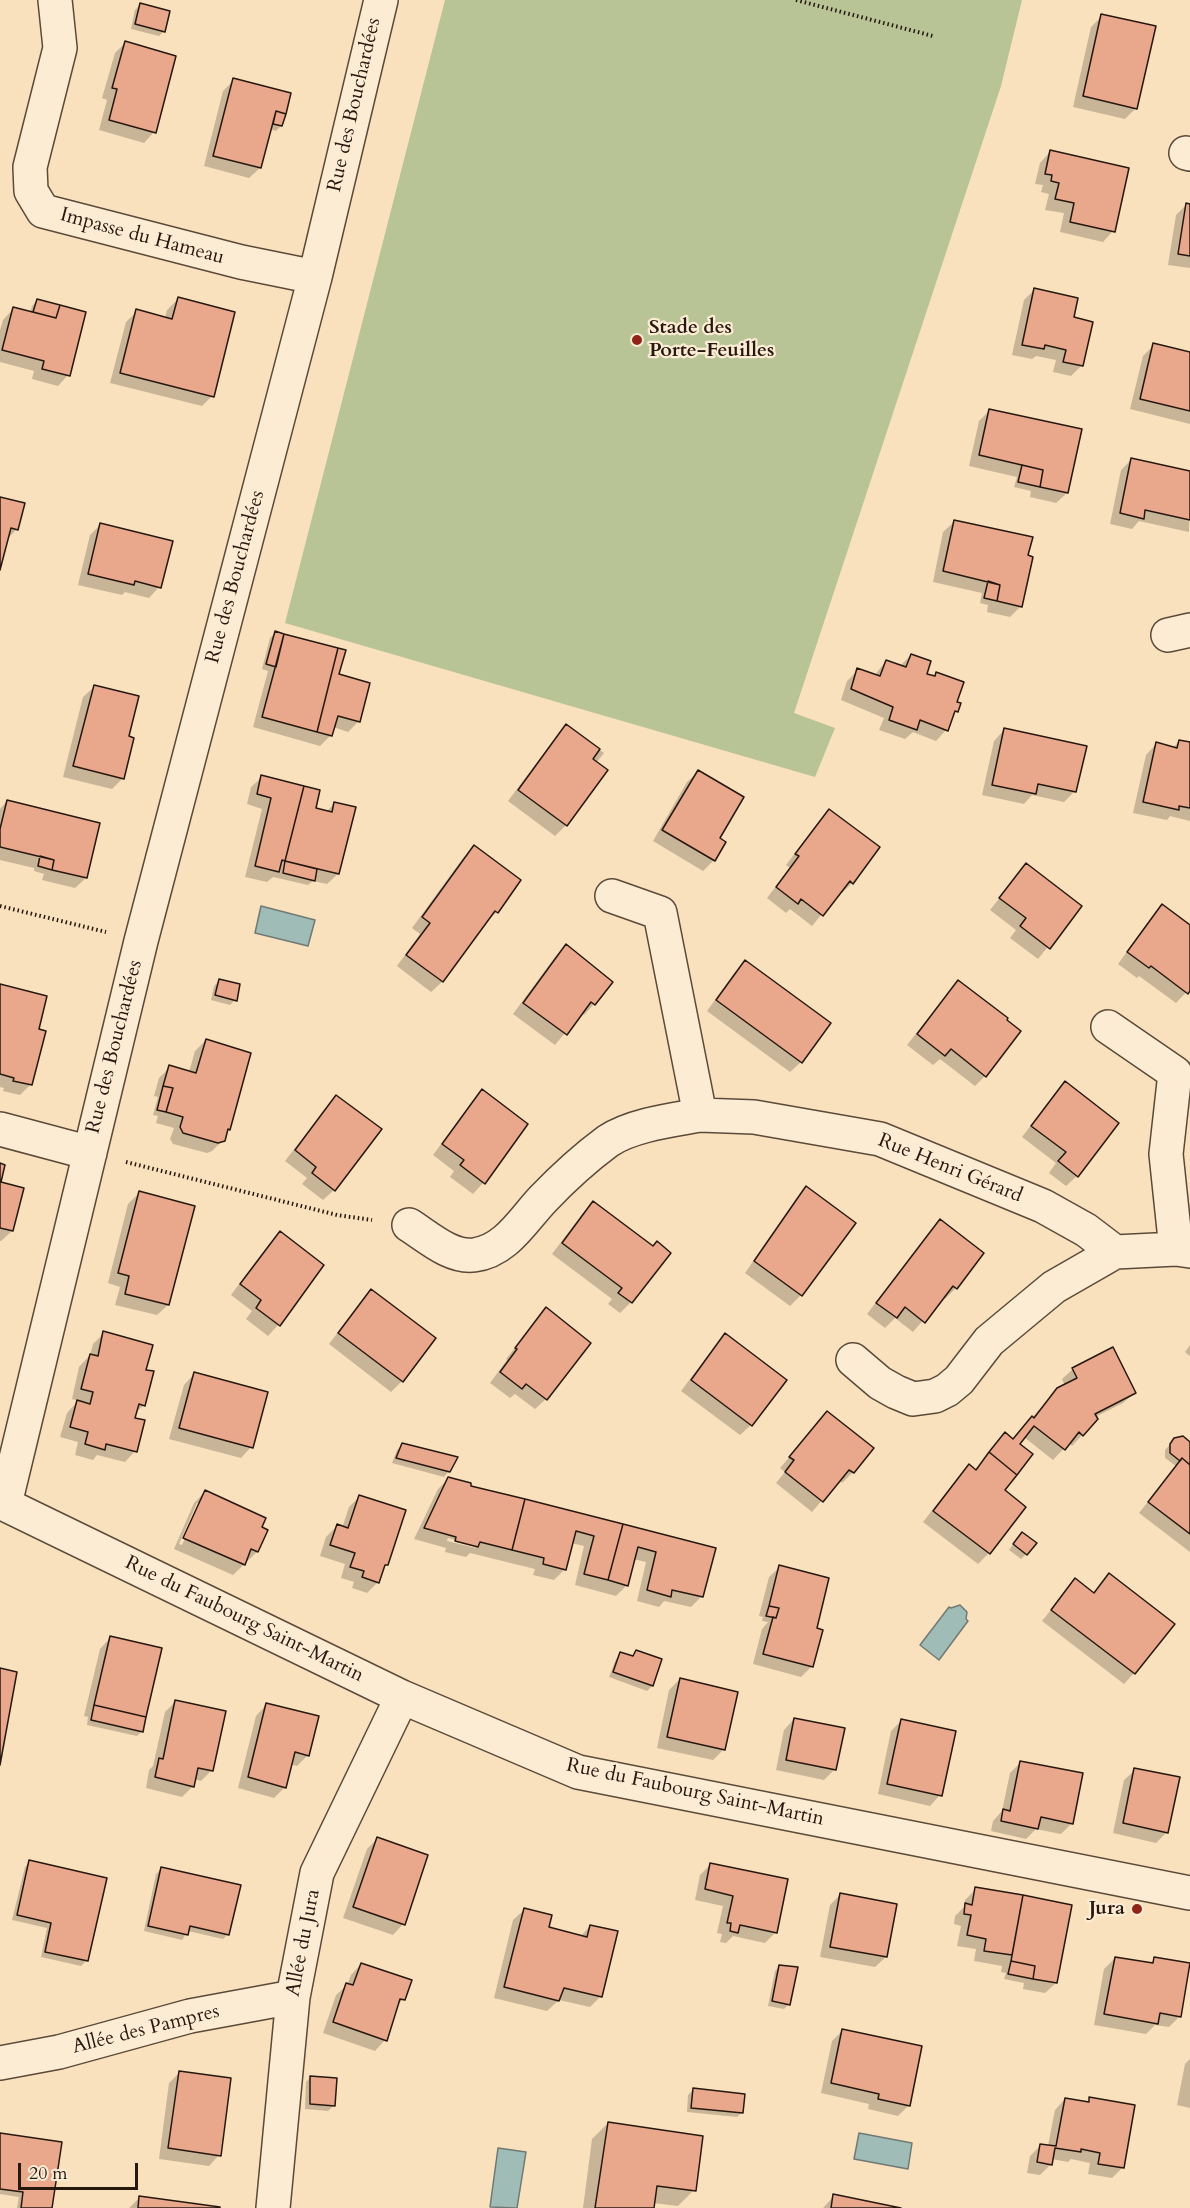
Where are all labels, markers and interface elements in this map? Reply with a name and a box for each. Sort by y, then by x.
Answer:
street label: Rue des Bouchardées [323,16,387,194]
street label: Impasse du Hameau [57,204,227,270]
place label: Stade des Porte-Feuilles [649,316,774,363]
marker: Stade des Porte-Feuilles [630,333,644,347]
street label: Rue des Bouchardées [201,488,271,666]
street label: Rue des Bouchardées [82,958,148,1136]
street label: Rue Henri Gérard [874,1129,1026,1209]
street label: Rue du Faubourg Saint-Martin [121,1552,367,1688]
street label: Rue du Faubourg Saint-Martin [564,1754,826,1832]
street label: Allée du Jura [282,1887,326,1999]
place label: Jura [1089,1897,1125,1921]
marker: Jura [1130,1902,1144,1916]
street label: Allée des Pampres [70,2000,222,2060]
scale bar [21,2151,141,2189]
text: 20 m [29,2161,68,2186]

